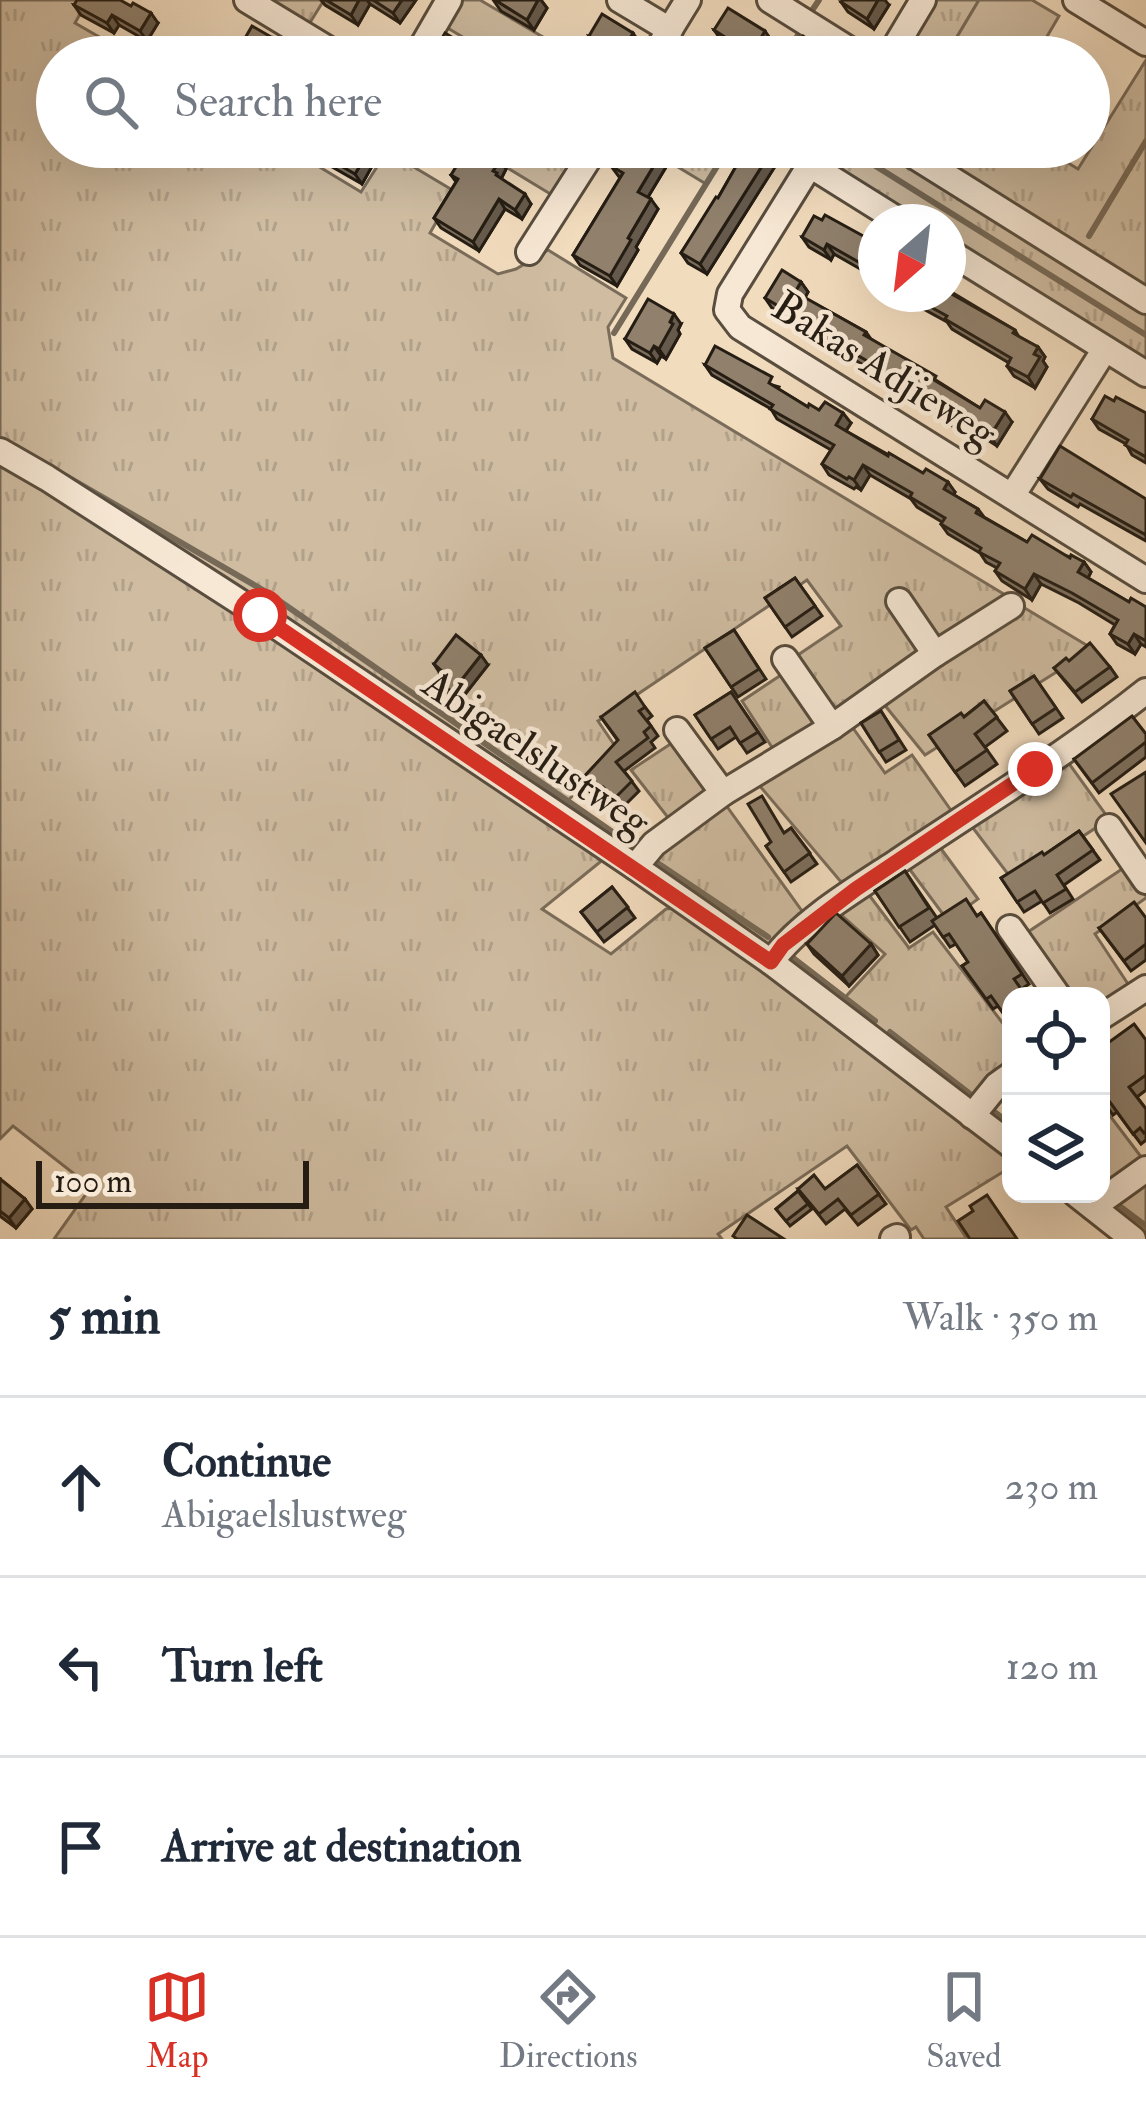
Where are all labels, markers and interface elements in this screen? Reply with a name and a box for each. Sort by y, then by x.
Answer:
search box [36,36,1110,168]
icon: search [78,69,144,135]
text: Search here [174,74,382,130]
north arrow [858,204,966,312]
street label: Bakas Adjieweg [762,281,1007,460]
route start [233,588,287,642]
street label: Abigaelslustweg [412,657,661,849]
route end [1008,742,1062,796]
map controls [1002,987,1110,1203]
button: locate [1002,987,1110,1095]
button: layers [1002,1095,1110,1203]
scale bar [36,1155,309,1208]
text: 100 m [54,1161,132,1202]
text: 5 min [48,1285,161,1349]
text: Walk · 350 m [903,1293,1098,1342]
text: Continue [162,1434,331,1490]
icon: ahead [48,1454,114,1520]
text: 230 m [1005,1462,1098,1511]
text: Abigaelslustweg [162,1490,406,1539]
icon: left [48,1634,114,1700]
text: Turn left [162,1639,323,1695]
text: 120 m [1006,1642,1098,1691]
icon: arrive [48,1814,114,1880]
text: Arrive at destination [162,1819,522,1875]
tab: Map [144,1964,210,2077]
tab: Directions [499,1964,638,2077]
tab: Saved [926,1964,1002,2077]

